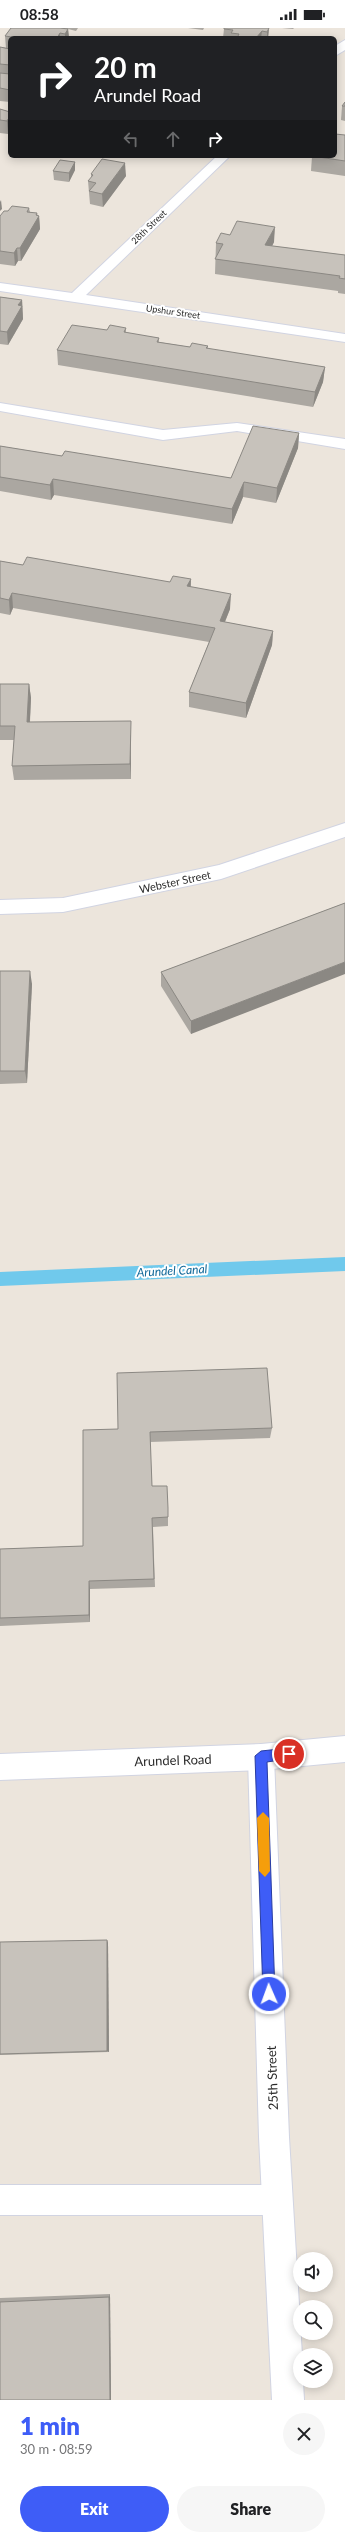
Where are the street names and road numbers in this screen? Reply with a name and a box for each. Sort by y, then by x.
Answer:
street label: 28th Street [129,207,169,246]
street label: Upshur Street [145,302,202,321]
street label: Webster Street [138,868,212,895]
street label: Arundel Road [134,1751,212,1769]
street label: 25th Street [263,2045,281,2111]

